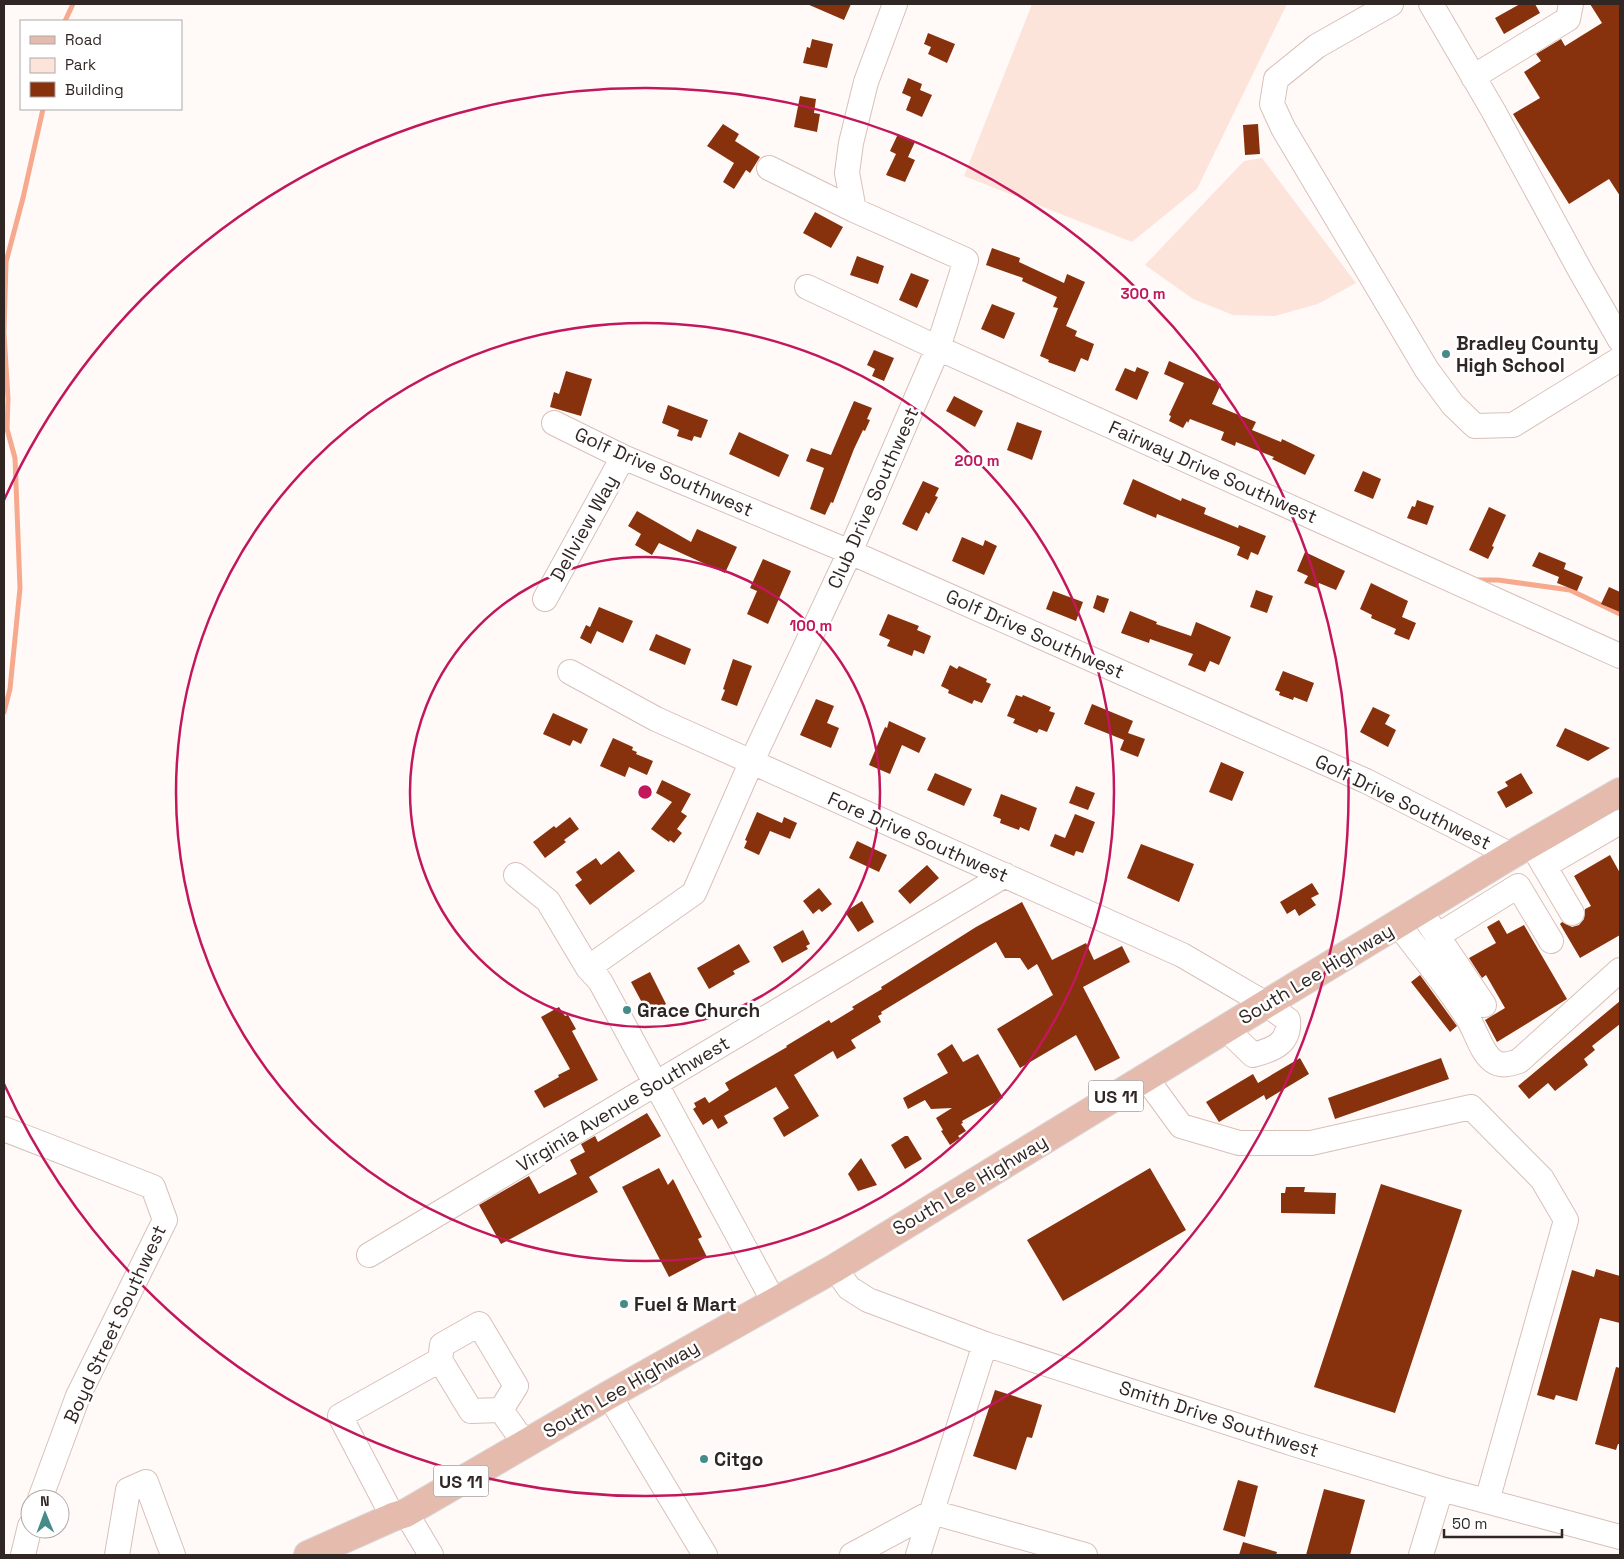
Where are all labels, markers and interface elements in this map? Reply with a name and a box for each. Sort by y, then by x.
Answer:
legend [20,20,182,110]
text: Road [65,30,102,49]
text: Park [65,55,96,74]
text: Building [65,80,124,99]
text: 300 m [1120,284,1166,303]
place label: Bradley County High School [1456,331,1599,378]
marker: Bradley County High School [1440,348,1452,360]
street label: Club Drive Southwest [822,403,924,593]
street label: Fairway Drive Southwest [1105,415,1321,529]
street label: Golf Drive Southwest [571,421,757,523]
text: 200 m [955,451,999,470]
street label: Dellview Way [545,470,623,586]
street label: Golf Drive Southwest [942,583,1128,685]
text: 100 m [790,616,832,635]
street label: Golf Drive Southwest [1311,749,1495,855]
centre of rings [636,783,654,801]
street label: Fore Drive Southwest [824,786,1012,888]
street label: South Lee Highway [1234,918,1398,1030]
place label: Grace Church [637,998,760,1023]
marker: Grace Church [621,1004,633,1016]
street label: Virginia Avenue Southwest [512,1030,734,1178]
road number: US 11 [1088,1080,1144,1112]
street label: South Lee Highway [888,1129,1052,1241]
street label: Boyd Street Southwest [58,1221,172,1427]
place label: Fuel & Mart [634,1292,737,1317]
marker: Fuel & Mart [618,1298,630,1310]
street label: South Lee Highway [538,1334,704,1444]
street label: Smith Drive Southwest [1116,1375,1322,1463]
place label: Citgo [714,1447,763,1472]
marker: Citgo [698,1453,710,1465]
road number: US 11 [434,1465,488,1496]
north arrow [20,1489,70,1539]
text: N [40,1492,50,1510]
scale bar [1444,1506,1562,1538]
text: 50 m [1452,1514,1487,1533]

